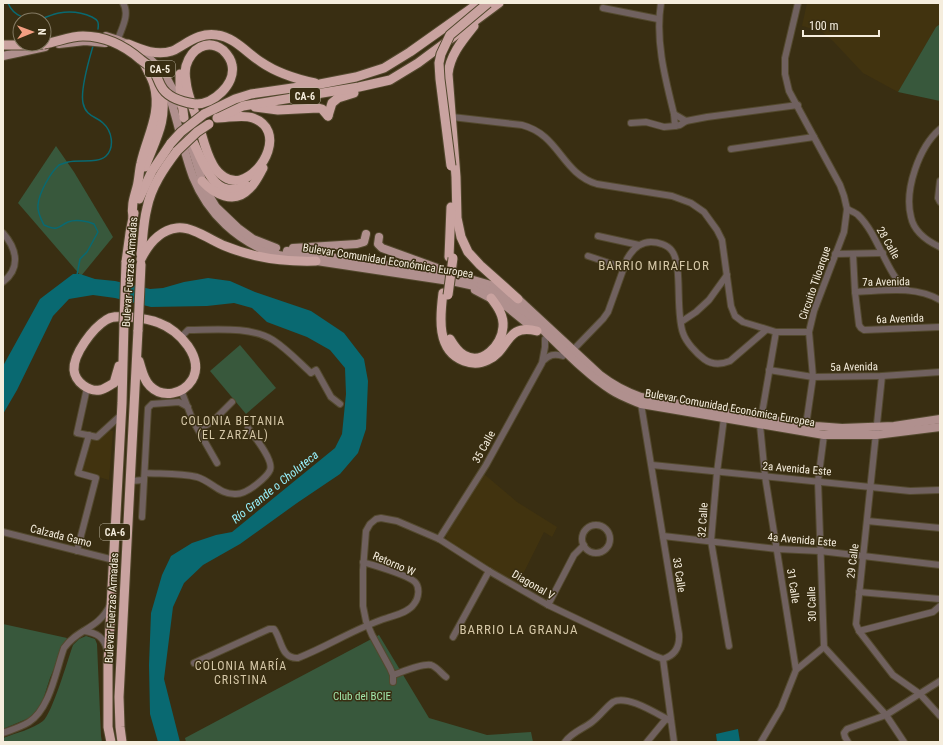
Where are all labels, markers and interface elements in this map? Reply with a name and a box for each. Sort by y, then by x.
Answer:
north arrow [12,12,52,52]
scale bar [803,12,879,38]
text: 100 m [809,19,839,33]
text: N [35,28,48,36]
road number: CA-5 [145,61,175,77]
road number: CA-6 [290,88,320,104]
street label: Bulevar Fuerzas Armadas [120,217,140,327]
street label: 28 Calle [874,225,902,261]
street label: Bulevar Comunidad Económica Europea [302,241,474,281]
street label: Circuito Tiloarque [796,245,834,321]
district label: BARRIO MIRAFLOR [598,258,710,273]
street label: 7a Avenida [862,275,910,289]
street label: 6a Avenida [876,312,924,326]
street label: 5a Avenida [830,360,878,374]
street label: Bulevar Comunidad Económica Europea [644,387,816,429]
district label: COLONIA BETANIA (EL ZARZAL) [181,414,285,442]
street label: 35 Calle [470,428,498,466]
water label: Río Grande o Choluteca [229,448,321,526]
street label: 2a Avenida Este [762,460,832,478]
street label: 32 Calle [695,502,711,538]
street label: Calzada Gamo [29,522,94,550]
road number: CA-6 [100,524,130,540]
street label: 4a Avenida Este [767,531,837,549]
street label: 29 Calle [844,543,862,579]
street label: Retorno W [371,549,418,579]
street label: Bulevar Fuerzas Armadas [103,553,121,663]
street label: 33 Calle [670,557,688,593]
street label: Diagonal V [509,568,557,602]
street label: 31 Calle [784,568,802,604]
street label: 30 Calle [805,586,819,622]
district label: BARRIO LA GRANJA [460,622,579,637]
district label: COLONIA MARÍA CRISTINA [195,658,287,687]
park label: Club del BCIE [333,690,392,703]

